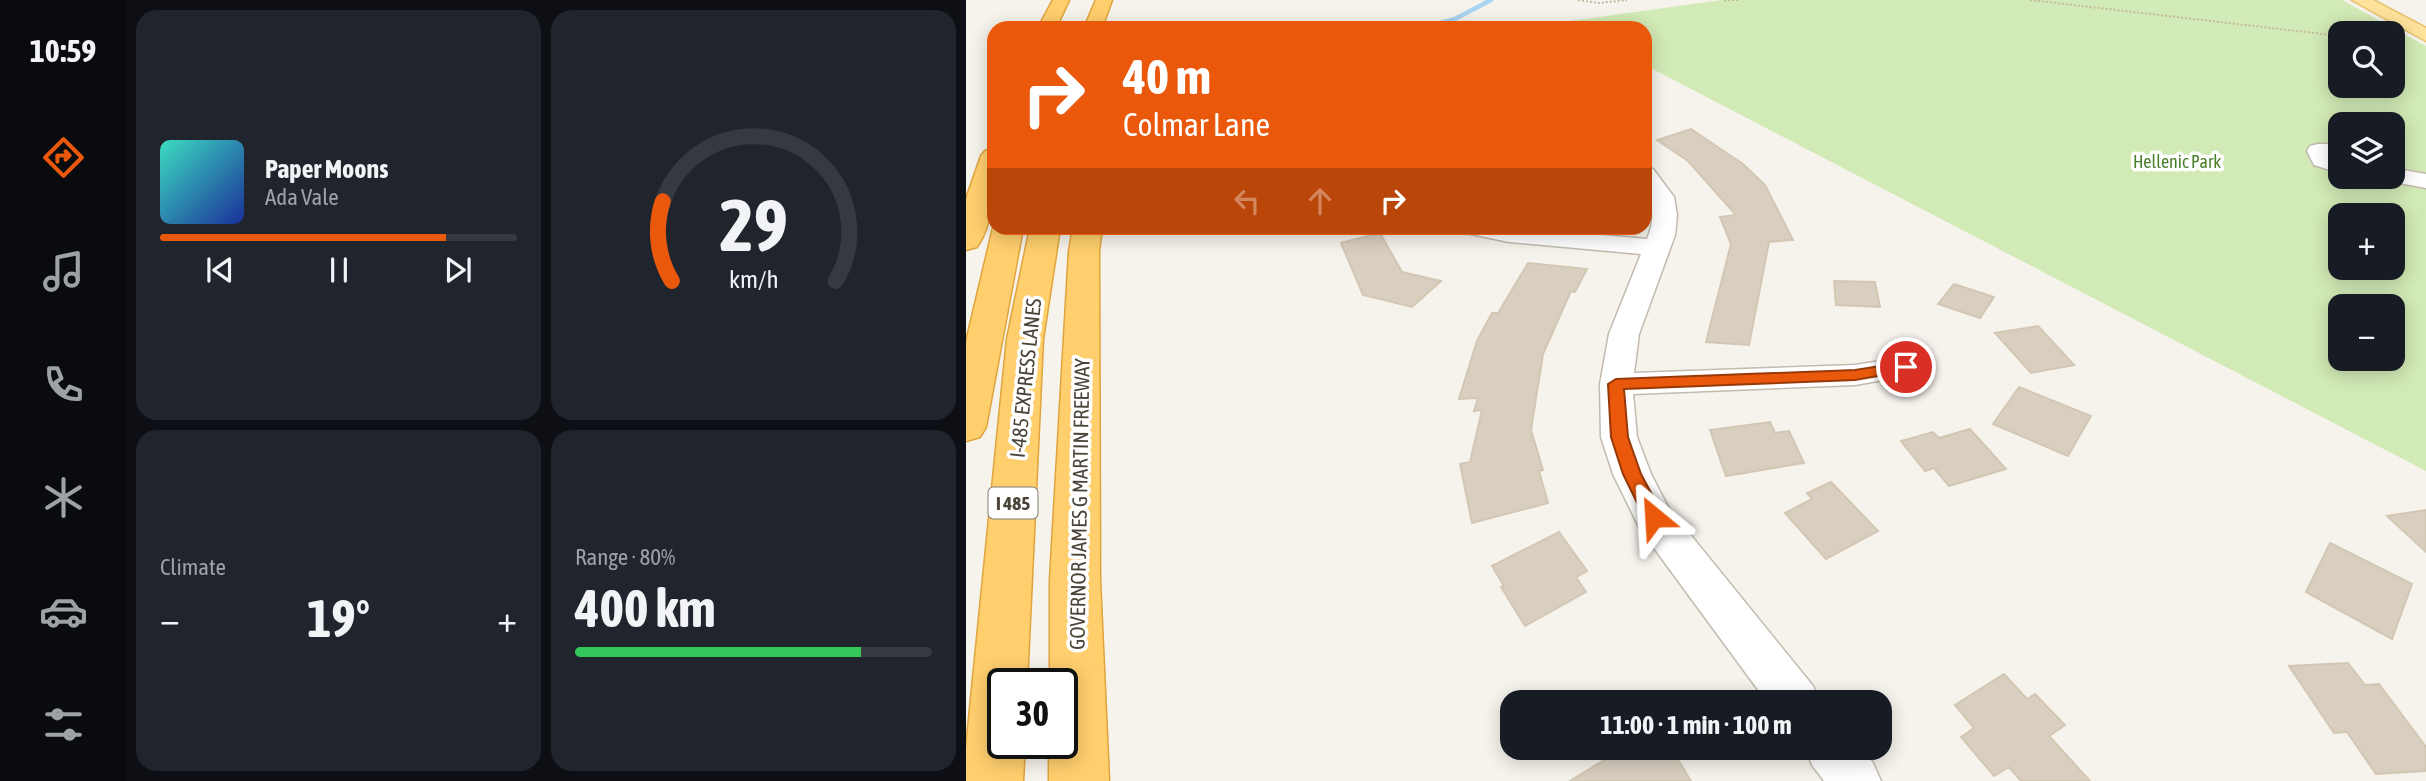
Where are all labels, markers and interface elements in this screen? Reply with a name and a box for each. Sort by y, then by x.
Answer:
map controls [2328,21,2405,371]
button: search [2328,21,2405,98]
text: 10:59 [30,32,96,69]
text: 40 m [1123,48,1211,104]
icon: right [1008,49,1099,140]
text: Colmar Lane [1123,106,1270,143]
button: layers [2328,112,2405,189]
icon: directions [39,133,88,182]
park label: Hellenic Park [2133,151,2221,172]
text: Paper Moons [265,154,388,184]
icon: left [1228,182,1266,220]
icon: ahead [1301,182,1339,220]
icon: right [1374,182,1412,220]
text: 29 [719,183,788,266]
text: Ada Vale [265,184,339,210]
button: + [2328,203,2405,280]
icon: music [39,247,88,296]
icon: previous [201,251,239,289]
icon: pause [320,251,358,289]
icon: next [439,251,477,289]
text: km/h [729,265,778,293]
button: − [2328,294,2405,371]
street label: I-485 EXPRESS LANES [1005,297,1045,459]
pin [1876,337,1936,397]
icon: arrive [1887,348,1925,386]
street label: GOVERNOR JAMES G MARTIN FREEWAY [1064,357,1094,650]
icon: phone [39,360,88,409]
icon: climate [39,473,88,522]
position arrow [1617,480,1691,554]
road number: I 485 [988,488,1038,518]
text: Range · 80% [575,544,675,570]
text: Climate [160,554,226,580]
text: 400 km [575,578,716,638]
icon: car [39,587,88,636]
text: 19° [307,588,370,648]
text: − [160,597,180,640]
text: + [497,597,517,640]
speed limit sign: 30 [987,668,1078,759]
icon: filters [39,700,88,749]
text: 11:00 · 1 min · 100 m [1600,710,1792,740]

